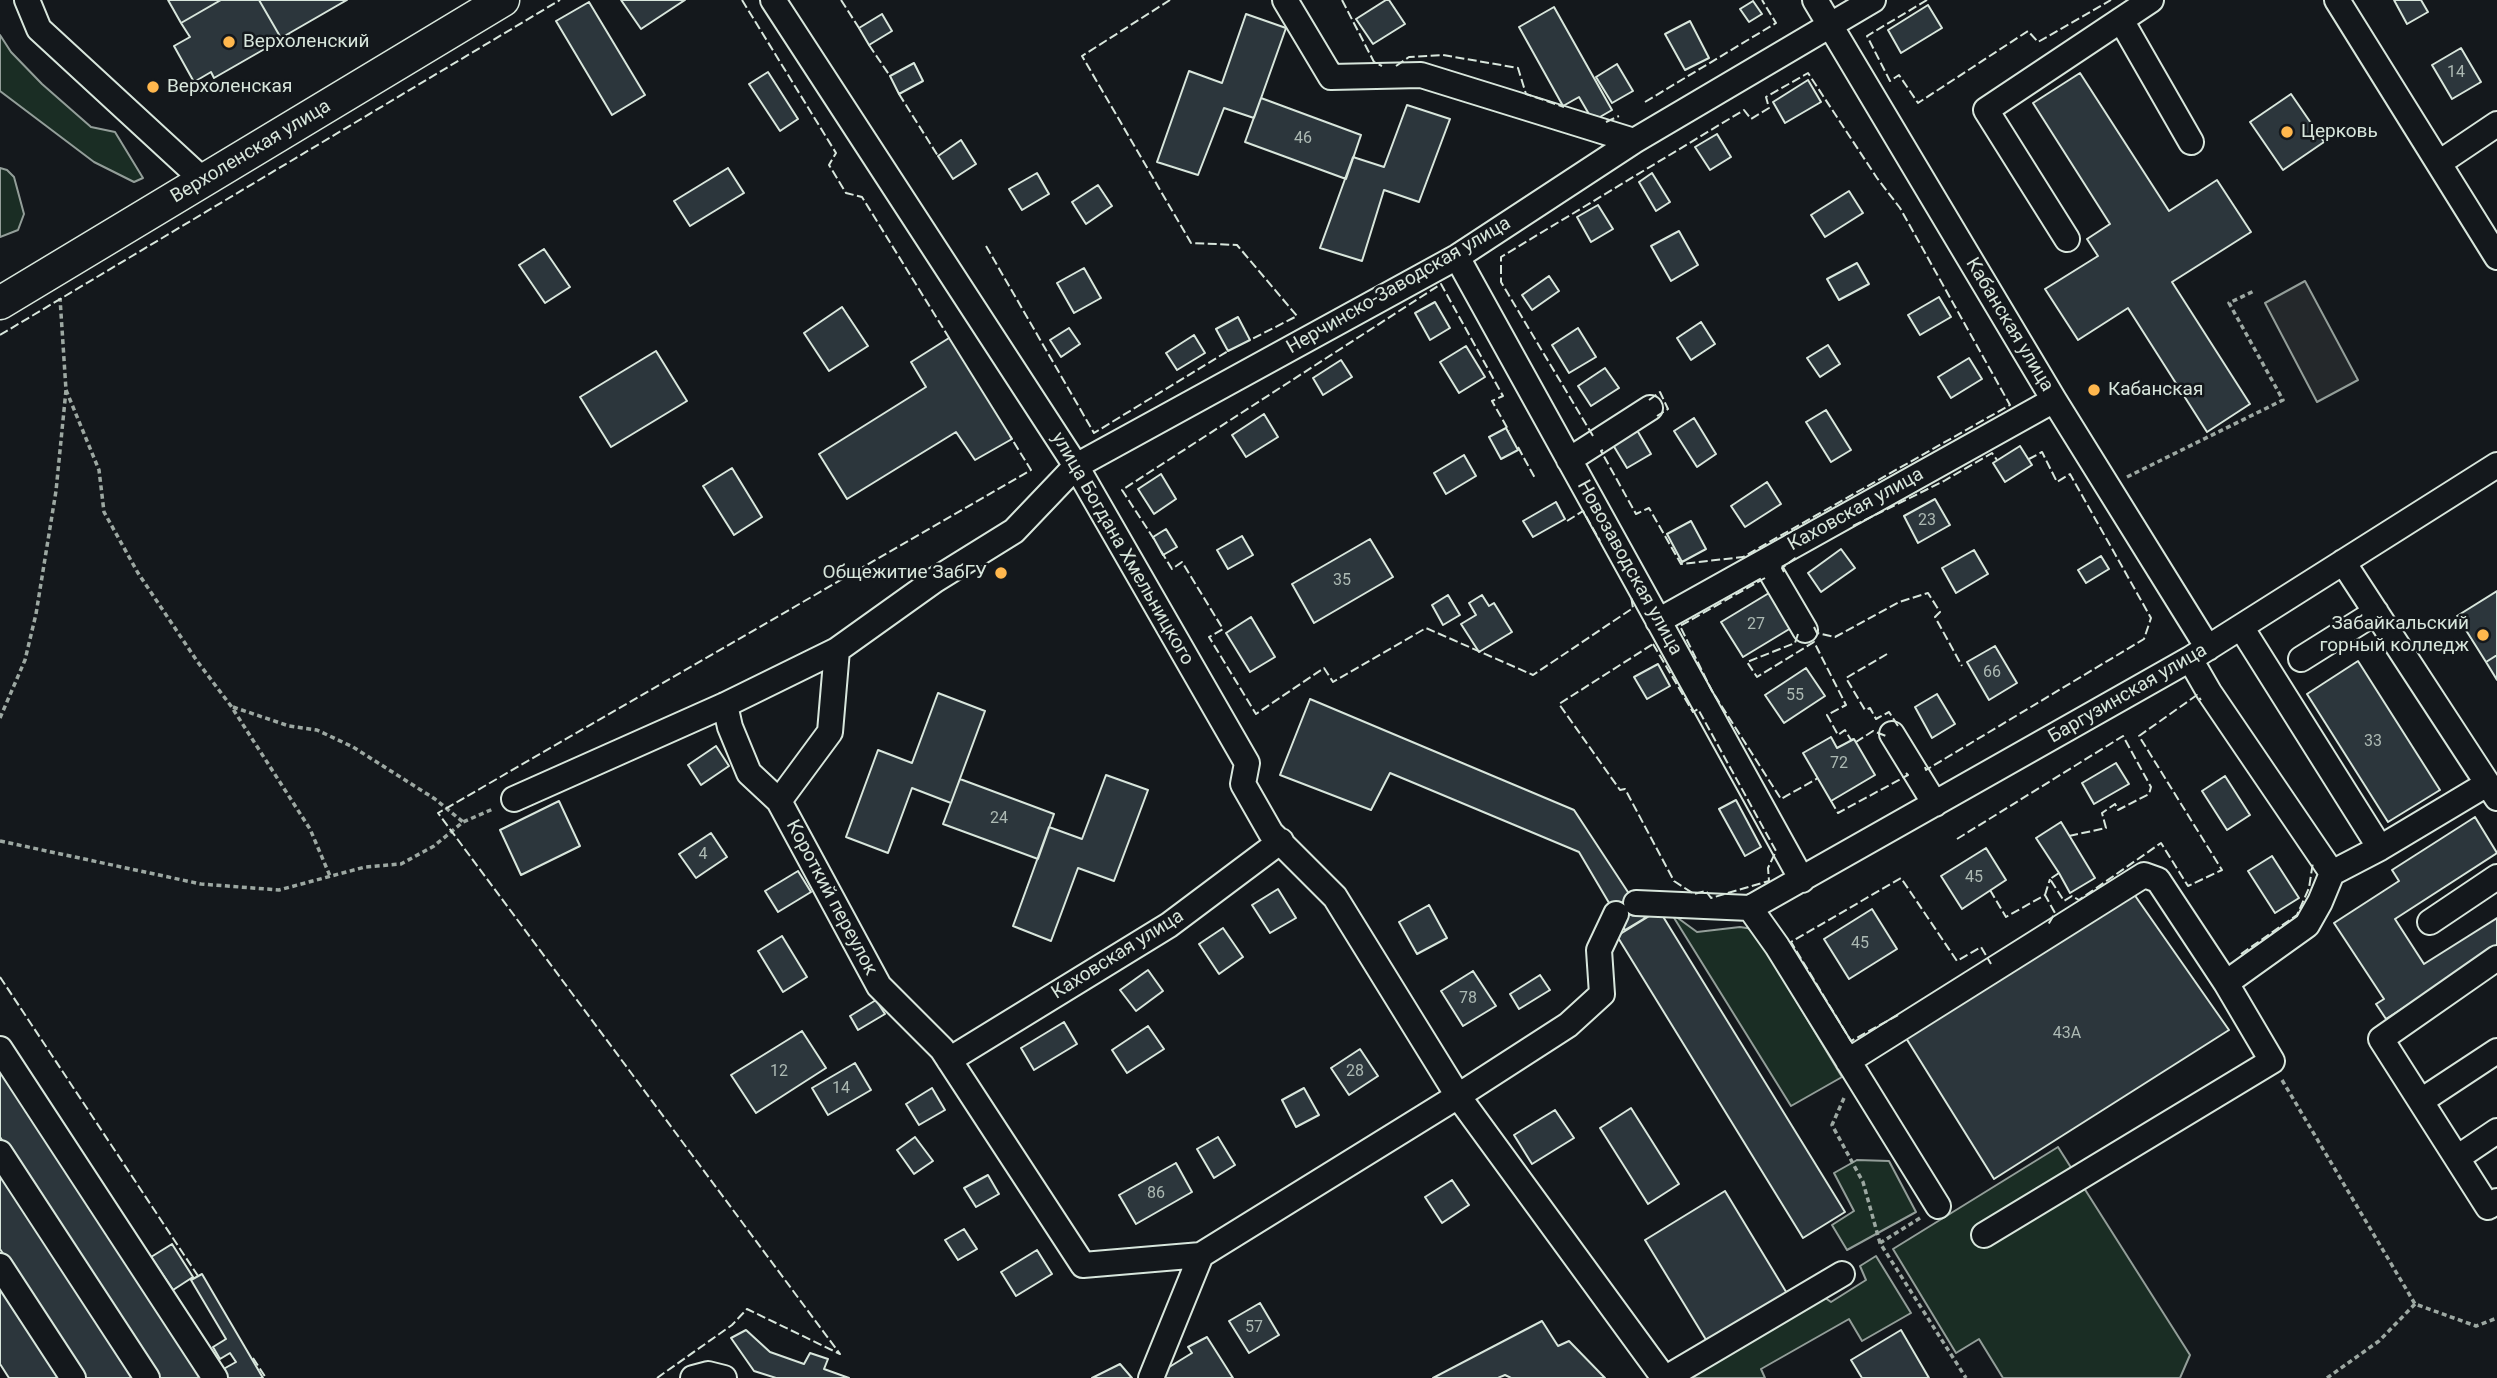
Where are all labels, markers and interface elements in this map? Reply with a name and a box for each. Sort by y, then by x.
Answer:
place label: Верхоленский [243,31,370,53]
marker: Верхоленский [221,34,237,50]
house number: 14 [2447,63,2465,83]
place label: Верхоленская [167,76,292,98]
marker: Верхоленская [145,79,161,95]
street label: Верхоленская улица [167,95,335,209]
place label: Церковь [2301,121,2378,143]
marker: Церковь [2279,124,2295,140]
house number: 46 [1294,129,1312,149]
street label: Нерчинско-Заводская улица [1283,212,1515,360]
street label: Кабанская улица [1960,254,2058,396]
place label: Кабанская [2108,379,2203,401]
marker: Кабанская [2086,382,2102,398]
street label: улица Богдана Хмельницкого [1046,429,1198,669]
street label: Каховская улица [1784,463,1928,557]
street label: Новозаводская улица [1571,477,1687,659]
house number: 23 [1918,511,1936,531]
place label: Общежитие ЗабГУ [823,562,987,584]
marker: Общежитие ЗабГУ [993,565,1009,581]
house number: 35 [1333,571,1351,591]
place label: Забайкальский горный колледж [2319,613,2469,657]
house number: 27 [1747,615,1765,635]
marker: Забайкальский горный колледж [2475,627,2491,643]
street label: Баргузинская улица [2045,639,2211,749]
house number: 66 [1983,663,2001,683]
house number: 55 [1786,686,1804,706]
house number: 33 [2364,732,2382,752]
house number: 72 [1830,754,1848,774]
house number: 24 [990,809,1008,829]
street label: Короткий переулок [780,816,882,980]
house number: 4 [699,845,707,865]
house number: 45 [1965,868,1983,888]
street label: Каховская улица [1048,905,1188,1005]
house number: 45 [1851,934,1869,954]
house number: 78 [1459,989,1477,1009]
house number: 43А [2053,1024,2081,1044]
house number: 12 [770,1062,788,1082]
house number: 28 [1346,1062,1364,1082]
house number: 14 [832,1079,850,1099]
house number: 86 [1147,1184,1165,1204]
house number: 57 [1245,1318,1263,1338]

